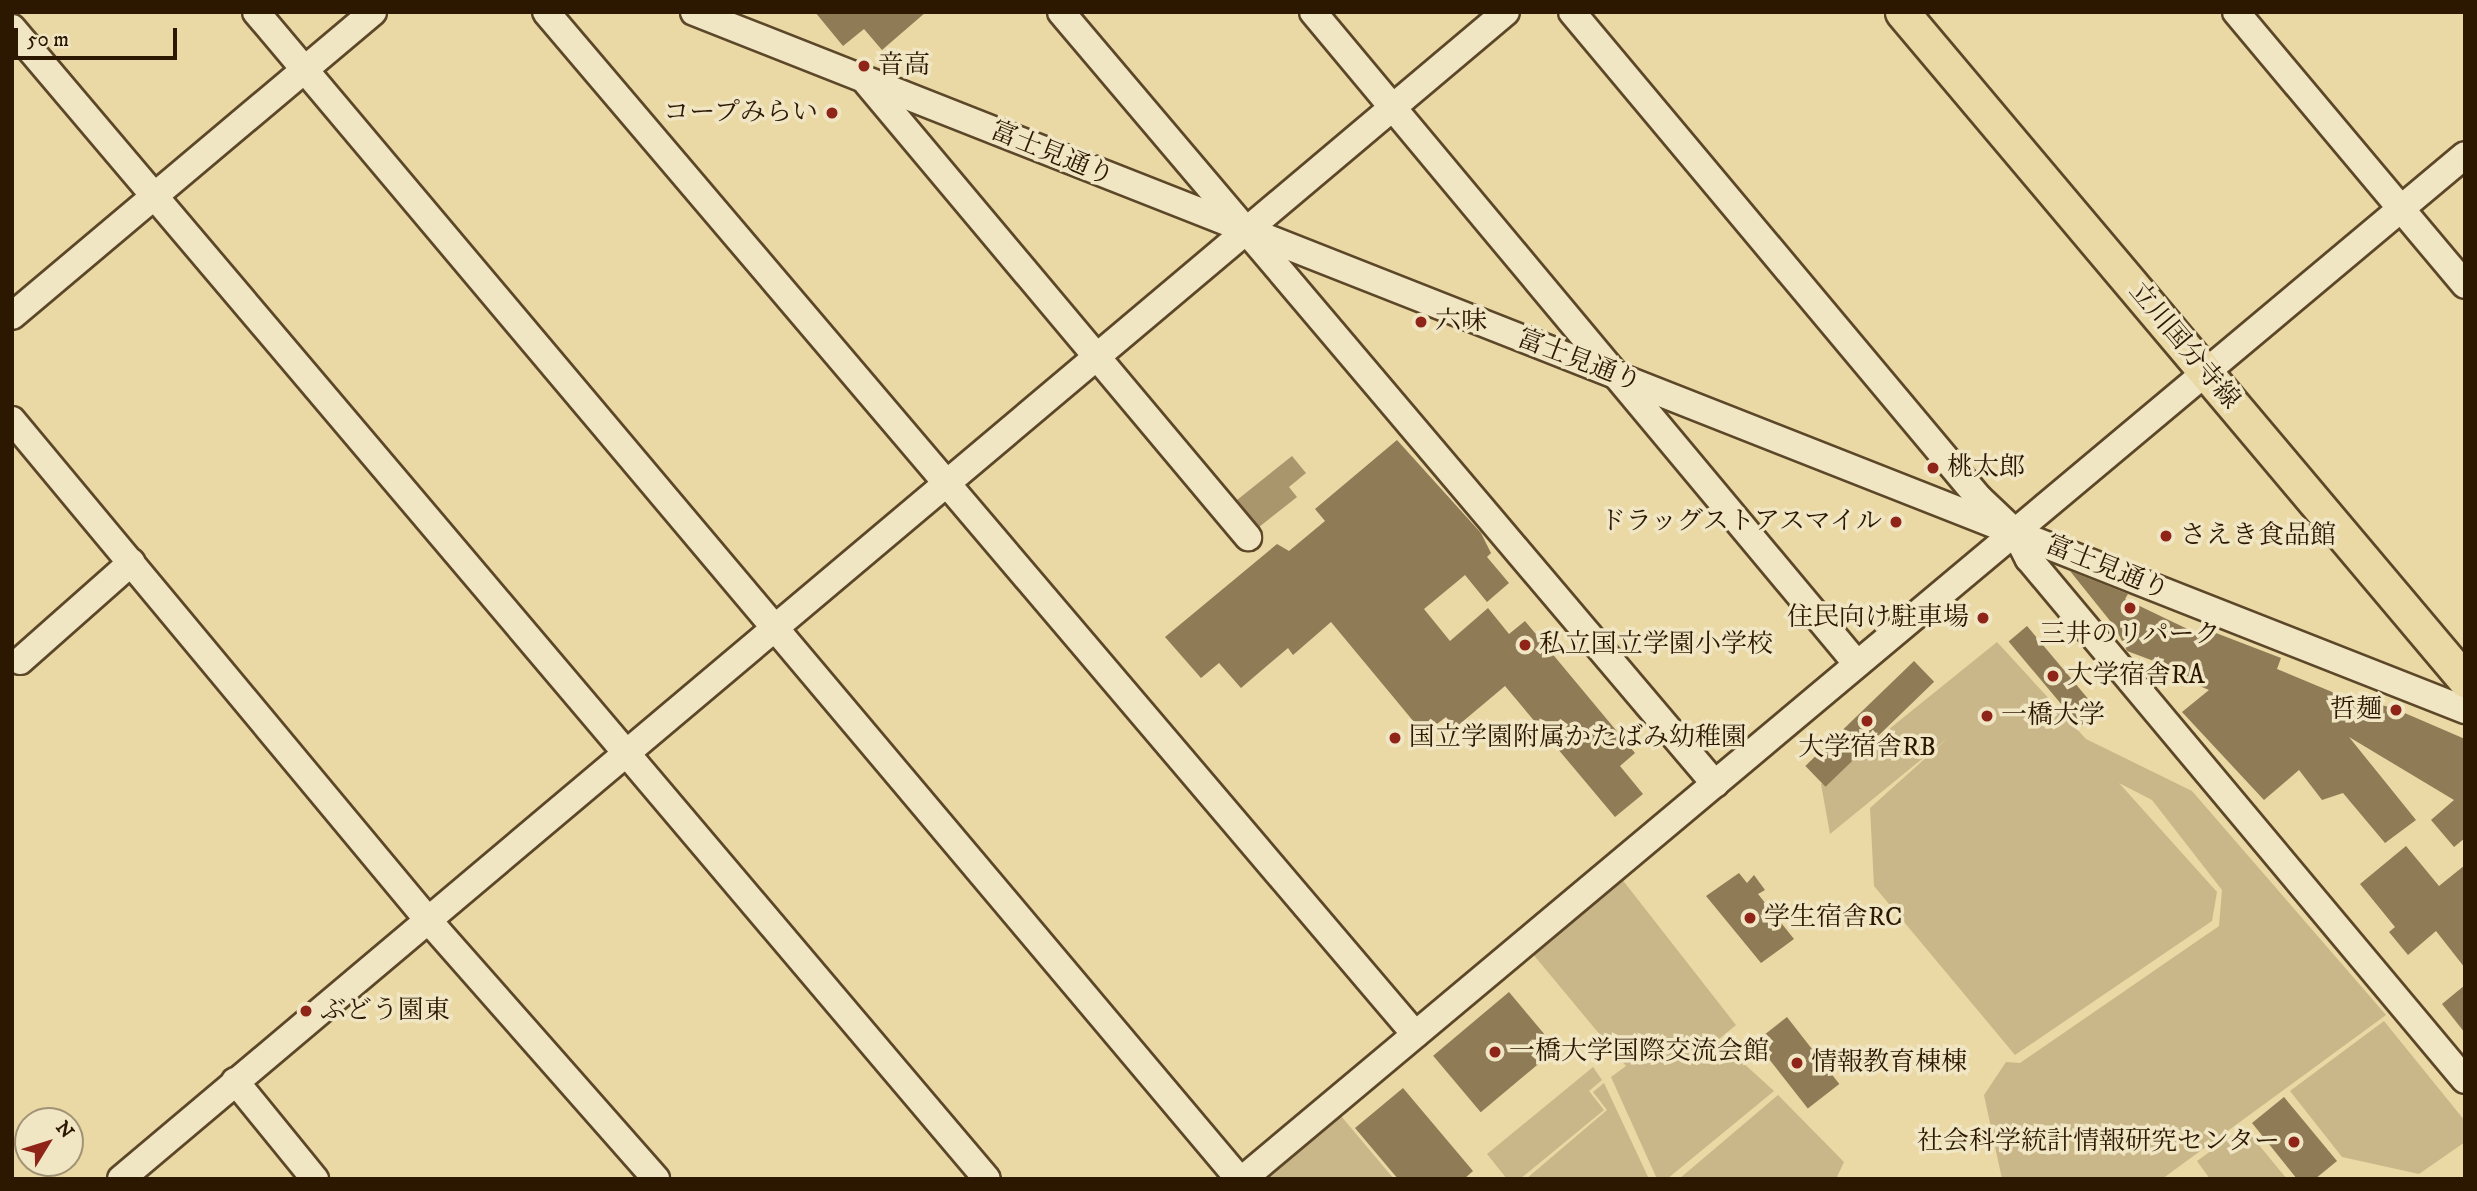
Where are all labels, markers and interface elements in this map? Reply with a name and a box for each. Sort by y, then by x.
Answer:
scale bar [18,14,180,58]
text: 50 m [27,27,69,53]
place label: 音高 [878,50,930,82]
marker: 音高 [856,58,872,74]
place label: コープみらい [662,97,818,129]
marker: コープみらい [824,105,840,121]
street label: 富士見通り [986,115,1118,193]
street label: 立川国分寺線 [2122,276,2246,416]
place label: 六味 [1435,306,1487,338]
marker: 六味 [1413,314,1429,330]
street label: 富士見通り [1513,323,1645,399]
place label: 桃太郎 [1947,452,2025,484]
marker: 桃太郎 [1925,460,1941,476]
place label: ドラッグストアスマイル [1596,506,1882,538]
marker: ドラッグストアスマイル [1888,514,1904,530]
place label: さえき食品館 [2180,520,2336,552]
marker: さえき食品館 [2158,528,2174,544]
street label: 富士見通り [2041,529,2173,607]
marker: 三井のリパーク [2122,600,2138,616]
place label: 住民向け駐車場 [1787,602,1969,634]
marker: 住民向け駐車場 [1975,610,1991,626]
place label: 三井のリパーク [2039,619,2221,651]
place label: 私立国立学園小学校 [1539,629,1773,661]
marker: 私立国立学園小学校 [1517,637,1533,653]
place label: 大学宿舎RA [2067,660,2205,692]
marker: 大学宿舎RA [2045,668,2061,684]
place label: 哲麺 [2330,694,2382,726]
place label: 一橋大学 [2001,700,2105,732]
marker: 哲麺 [2388,702,2404,718]
marker: 一橋大学 [1979,708,1995,724]
marker: 大学宿舎RB [1859,713,1875,729]
place label: 国立学園附属かたばみ幼稚園 [1409,722,1747,754]
marker: 国立学園附属かたばみ幼稚園 [1387,730,1403,746]
place label: 大学宿舎RB [1798,732,1936,764]
place label: 学生宿舎RC [1764,902,1902,934]
marker: 学生宿舎RC [1742,910,1758,926]
place label: ぶどう園東 [320,995,450,1027]
marker: ぶどう園東 [298,1003,314,1019]
place label: 一橋大学国際交流会館 [1509,1036,1769,1068]
marker: 一橋大学国際交流会館 [1487,1044,1503,1060]
place label: 情報教育棟棟 [1811,1047,1967,1079]
marker: 情報教育棟棟 [1789,1055,1805,1071]
north arrow [14,1107,84,1177]
text: N [50,1117,78,1143]
place label: 社会科学統計情報研究センター [1916,1126,2280,1158]
marker: 社会科学統計情報研究センター [2286,1134,2302,1150]

